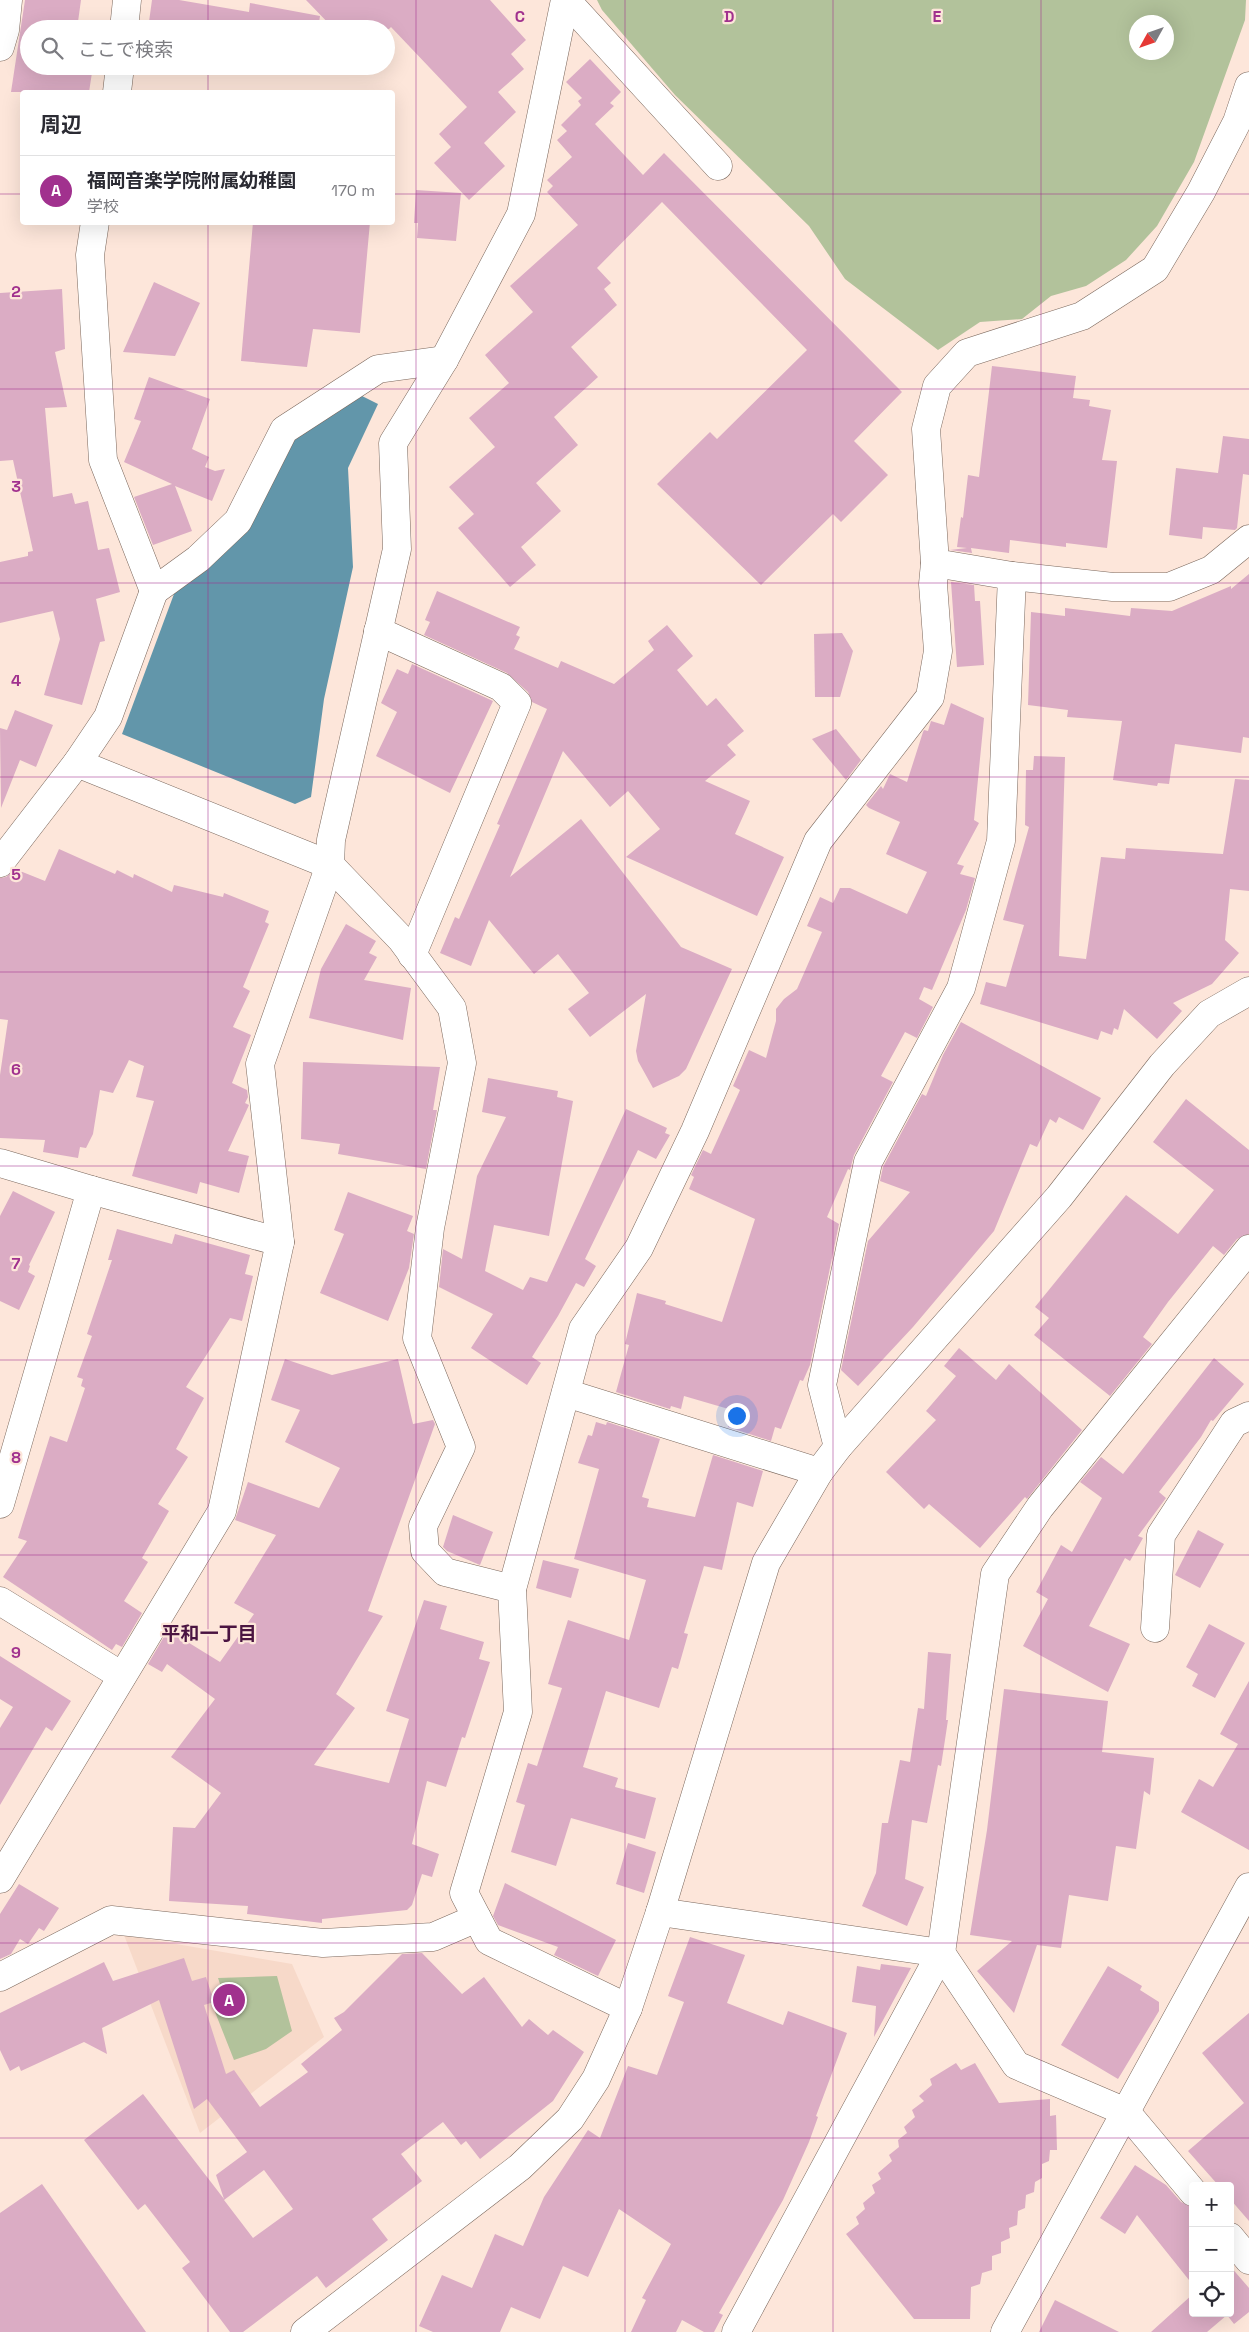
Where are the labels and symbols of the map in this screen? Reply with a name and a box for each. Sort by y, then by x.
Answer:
text: C [515,6,525,27]
text: D [724,6,734,27]
text: E [933,6,942,27]
north arrow [1129,15,1174,60]
text: 2 [11,281,21,302]
text: 3 [11,476,21,497]
text: 4 [11,670,21,691]
text: 5 [11,864,21,885]
text: 6 [11,1059,21,1080]
text: 7 [12,1253,21,1274]
your location [724,1403,750,1429]
text: 8 [11,1447,21,1468]
district label: 平和一丁目 [161,1621,257,1646]
text: 9 [11,1642,21,1663]
pin: A [213,1981,245,2019]

